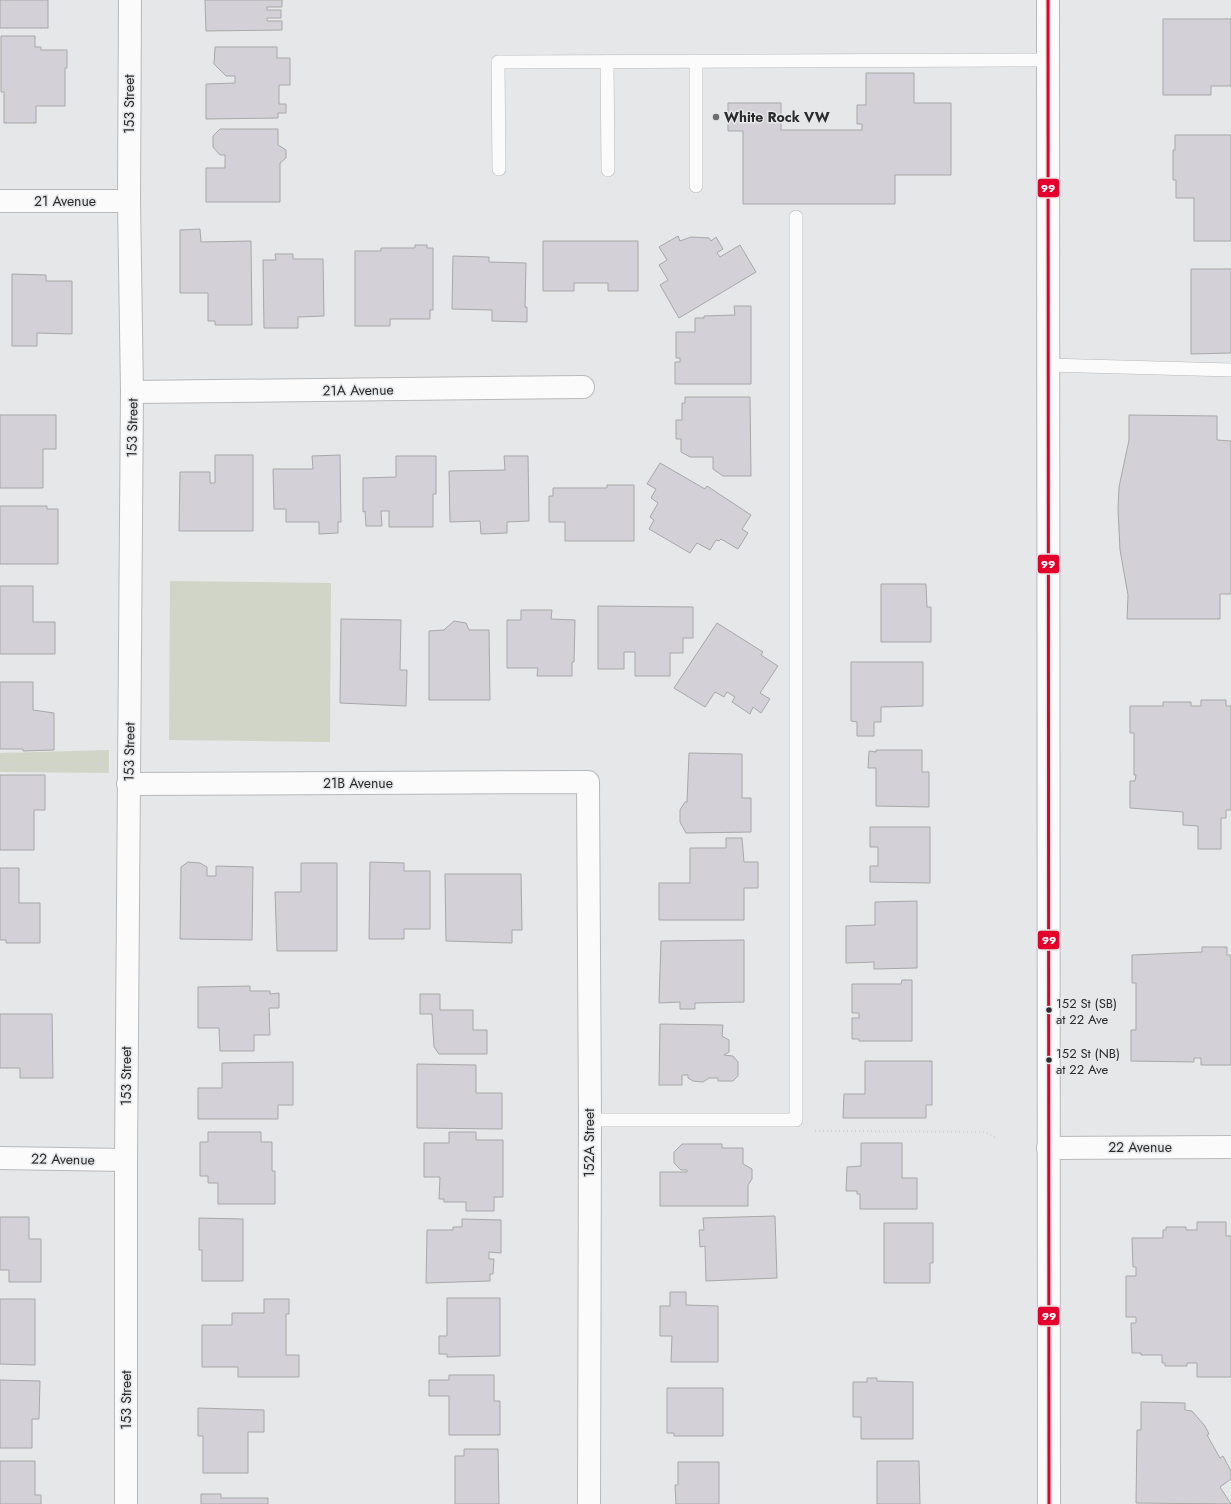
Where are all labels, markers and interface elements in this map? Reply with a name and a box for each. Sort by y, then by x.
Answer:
street label: 153 Street [119,74,139,134]
place label: White Rock VW [724,107,830,127]
marker: White Rock VW [711,112,721,122]
line badge: 99 [1037,178,1060,198]
text: 99 [1041,180,1055,196]
street label: 21 Avenue [34,191,96,211]
street label: 21A Avenue [322,379,394,401]
street label: 153 Street [121,397,143,458]
line badge: 99 [1037,554,1060,574]
text: 99 [1041,556,1055,572]
street label: 153 Street [118,721,140,782]
street label: 21B Avenue [323,773,393,793]
line badge: 99 [1037,930,1060,950]
text: 99 [1042,932,1056,948]
place label: 152 St (SB) at 22 Ave [1056,994,1117,1029]
marker: 152 St (SB) at 22 Ave [1044,1005,1054,1015]
place label: 152 St (NB) at 22 Ave [1056,1044,1120,1079]
street label: 153 Street [116,1046,136,1106]
marker: 152 St (NB) at 22 Ave [1044,1055,1054,1065]
street label: 152A Street [579,1108,599,1178]
street label: 22 Avenue [1108,1137,1172,1157]
street label: 22 Avenue [31,1148,95,1170]
line badge: 99 [1037,1306,1060,1326]
text: 99 [1042,1308,1056,1324]
street label: 153 Street [116,1370,136,1430]

